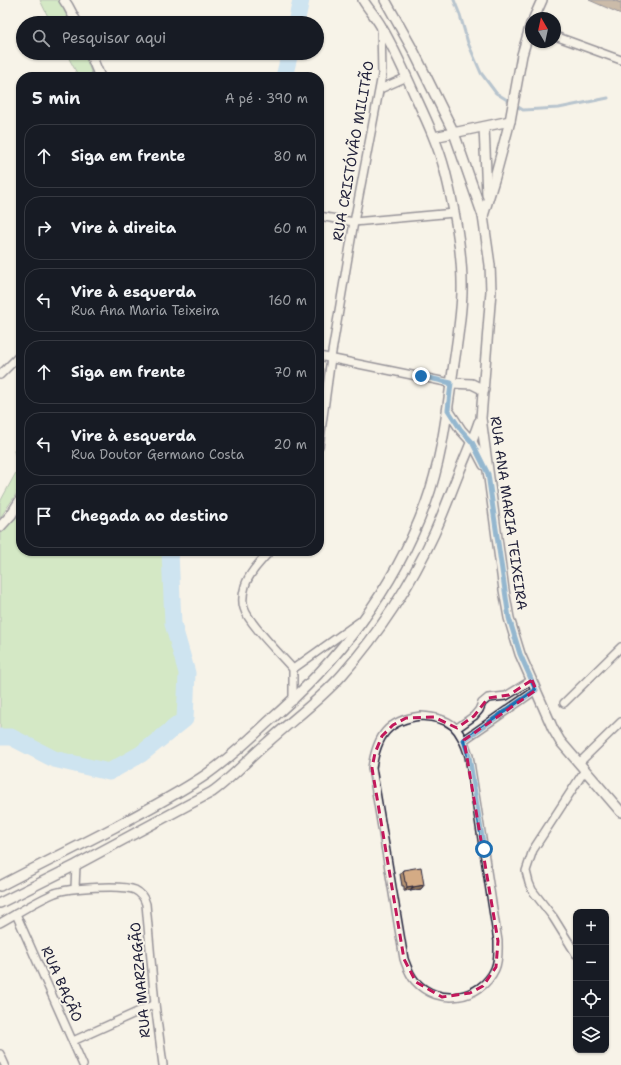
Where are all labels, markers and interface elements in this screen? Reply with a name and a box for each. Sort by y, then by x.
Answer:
north arrow [525,12,561,48]
search box [16,16,324,60]
icon: search [30,27,52,49]
text: Pesquisar aqui [62,28,166,48]
street label: RUA CRISTÓVÃO MILITÃO [327,59,378,243]
text: 5 min [32,87,80,109]
text: A pé · 390 m [225,90,308,107]
icon: ahead [33,145,55,167]
text: Siga em frente [71,146,186,166]
text: 80 m [273,148,307,165]
icon: right [33,217,55,239]
text: Vire à direita [71,218,176,238]
text: 60 m [274,220,307,237]
text: Vire à esquerda [71,282,196,302]
icon: left [33,289,55,311]
text: 160 m [269,292,307,309]
text: Rua Ana Maria Teixeira [71,302,219,319]
icon: ahead [33,361,55,383]
text: Siga em frente [71,362,186,382]
text: 70 m [273,364,307,381]
route end [412,367,430,385]
street label: RUA ANA MARIA TEIXEIRA [486,415,532,611]
text: Vire à esquerda [71,426,196,446]
icon: left [33,433,55,455]
text: 20 m [274,436,307,453]
text: Rua Doutor Germano Costa [71,446,244,463]
icon: arrive [33,505,55,527]
text: Chegada ao destino [71,506,228,526]
route start [475,840,493,858]
map controls [573,909,609,1053]
button: + [573,909,609,945]
street label: RUA MARZAGÃO [125,921,154,1039]
street label: RUA BAÇÃO [37,943,88,1025]
button: − [573,945,609,981]
button: locate [573,981,609,1017]
button: layers [573,1017,609,1053]

